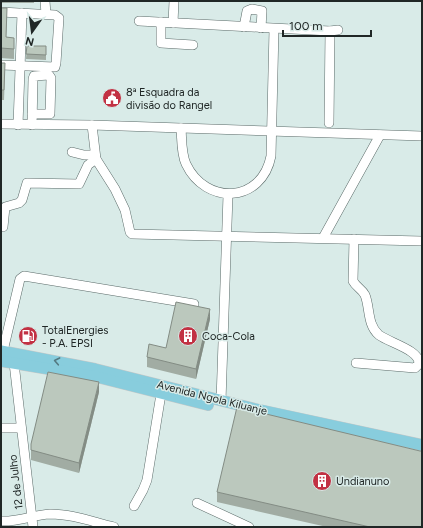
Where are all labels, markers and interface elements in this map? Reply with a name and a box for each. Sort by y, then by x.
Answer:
north arrow [12,12,52,52]
scale bar [283,12,371,38]
text: 100 m [289,19,323,33]
text: N [24,34,35,49]
place label: 8ª Esquadra da divisão do Rangel [126,86,212,112]
public building icon: 8ª Esquadra da divisão do Rangel [101,87,123,109]
place label: TotalEnergies - P.A. EPSI [42,324,108,350]
fuel station icon: TotalEnergies - P.A. EPSI [17,325,39,347]
building icon: Coca-Cola [177,325,199,347]
place label: Coca-Cola [202,330,255,343]
one-way arrow [53,358,60,366]
street label: Avenida Ngola Kiluanje [156,378,268,418]
street label: 12 de Julho [6,454,26,510]
building icon: Undianuno [311,470,333,492]
place label: Undianuno [336,475,389,488]

